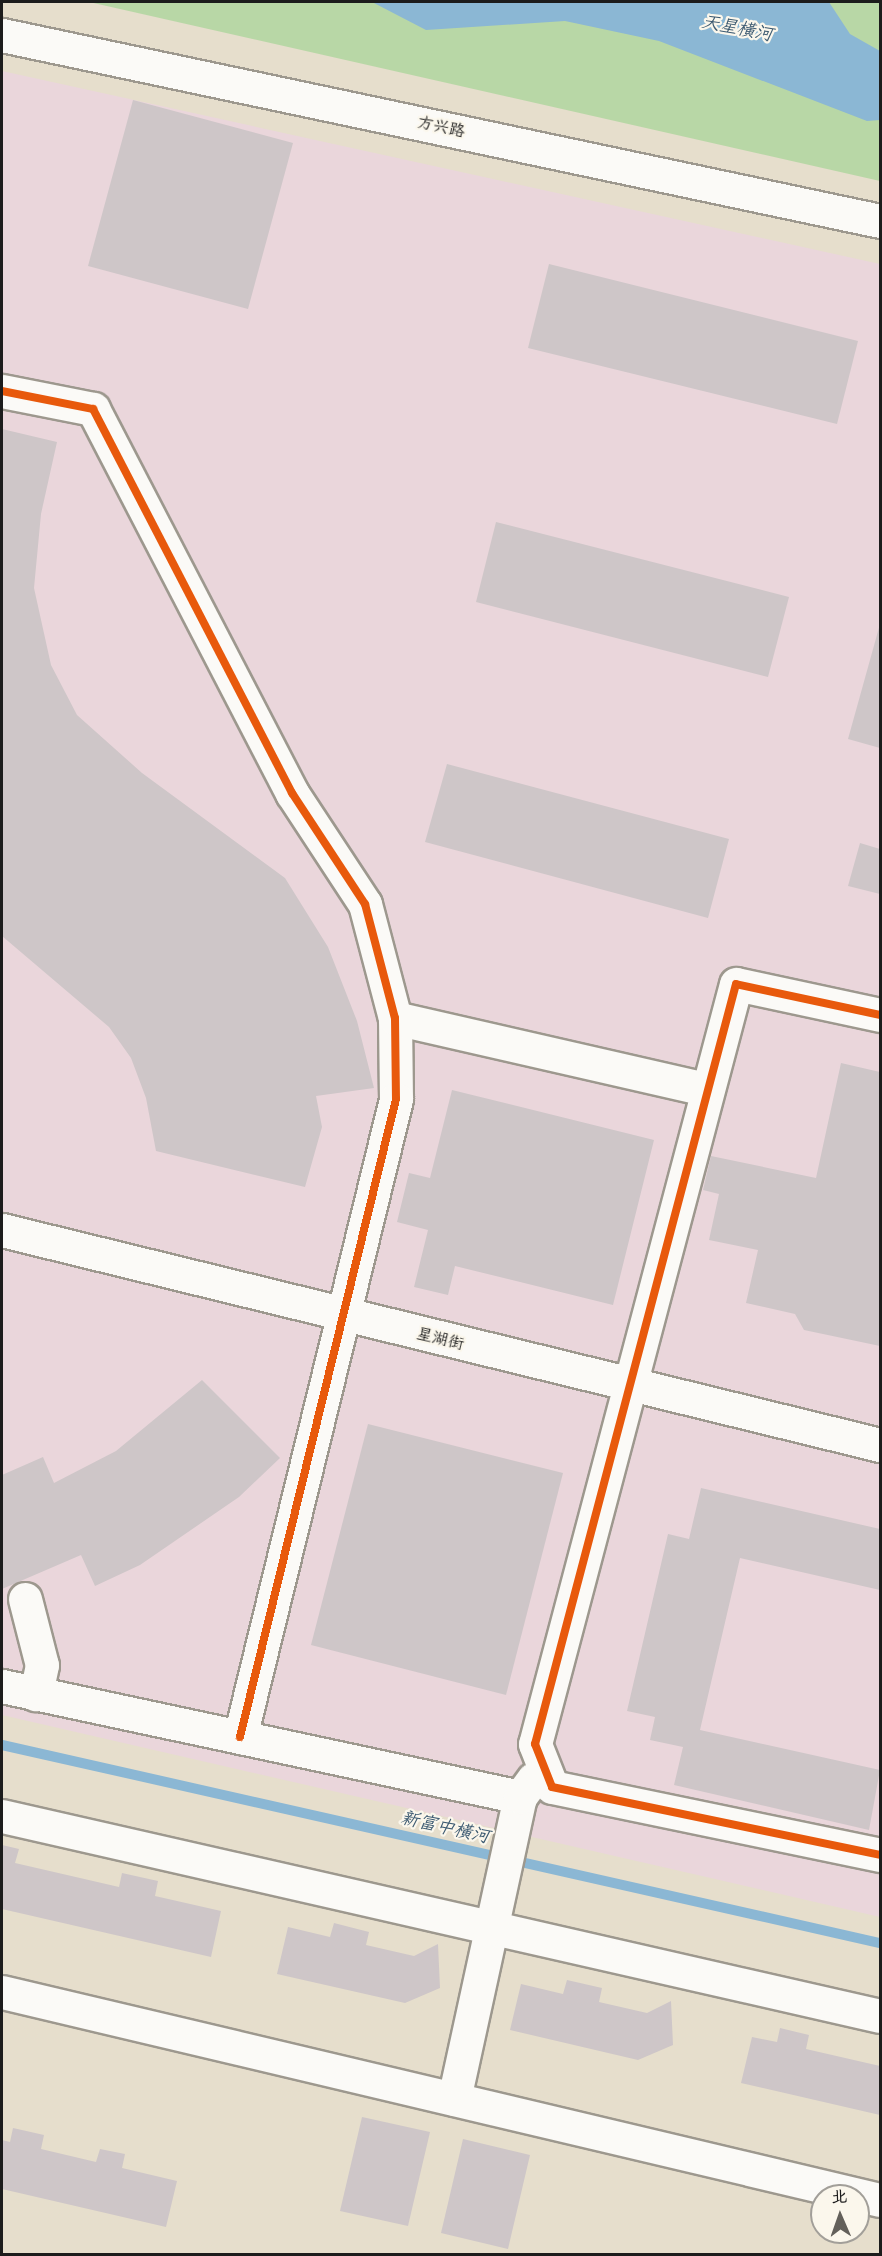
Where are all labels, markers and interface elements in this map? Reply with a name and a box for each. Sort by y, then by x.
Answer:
water label: 天星横河 [700,12,774,46]
street label: 方兴路 [416,114,466,142]
street label: 星湖街 [414,1325,466,1355]
water label: 新富中横河 [399,1807,491,1849]
north arrow [810,2184,870,2244]
text: 北 [831,2188,848,2207]

